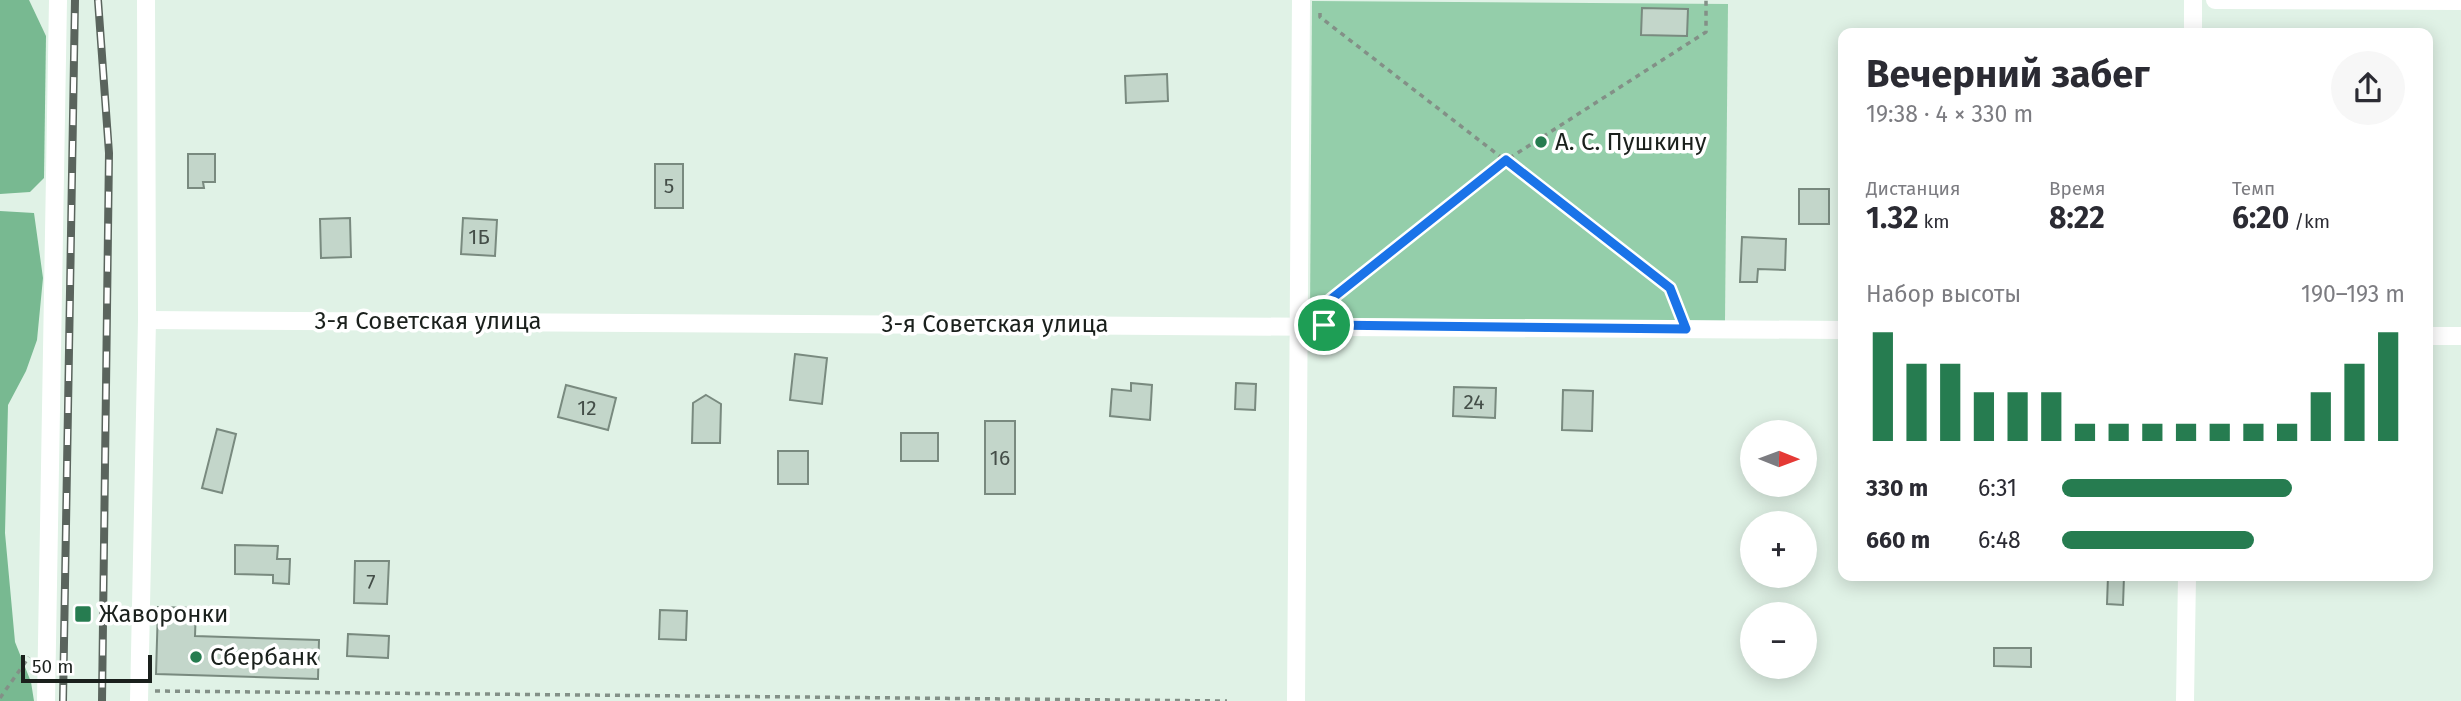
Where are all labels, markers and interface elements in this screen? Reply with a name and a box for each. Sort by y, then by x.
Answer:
text: Вечерний забег [1866,51,2150,97]
button: share [2331,51,2405,125]
text: 19:38 · 4 × 330 m [1866,100,2033,128]
place label: А. С. Пушкину [1555,128,1707,156]
marker: А. С. Пушкину [1533,134,1549,150]
house number: 5 [664,173,674,199]
text: Дистанция [1866,177,1961,200]
text: Время [2049,177,2105,200]
text: Темп [2232,177,2275,200]
text: 1.32 [1866,200,1918,236]
text: 8:22 [2049,200,2105,236]
text: 6:20 [2232,200,2289,236]
text: km [1918,210,1949,233]
text: /km [2289,210,2330,233]
house number: 1Б [468,224,490,250]
text: Набор высоты [1866,280,2021,308]
text: 190–193 m [2301,280,2405,308]
pin [1294,295,1354,355]
icon: arrive [1305,306,1343,344]
street label: 3-я Советская улица [314,307,542,335]
street label: 3-я Советская улица [881,310,1109,338]
house number: 24 [1464,389,1485,415]
house number: 12 [577,395,597,421]
north arrow [1740,420,1816,497]
map controls [1740,420,1817,679]
house number: 16 [990,445,1010,471]
text: 330 m [1866,474,1928,502]
text: 6:31 [1978,474,2017,502]
button: + [1740,511,1817,588]
text: 660 m [1866,526,1930,554]
text: 6:48 [1978,526,2021,554]
house number: 7 [366,569,376,595]
place label: Жаворонки [99,600,228,628]
button: − [1740,602,1817,679]
marker: Жаворонки [73,604,93,624]
place label: Сбербанк [210,643,318,671]
marker: Сбербанк [188,649,204,665]
scale bar [21,652,152,684]
text: 50 m [32,655,73,678]

